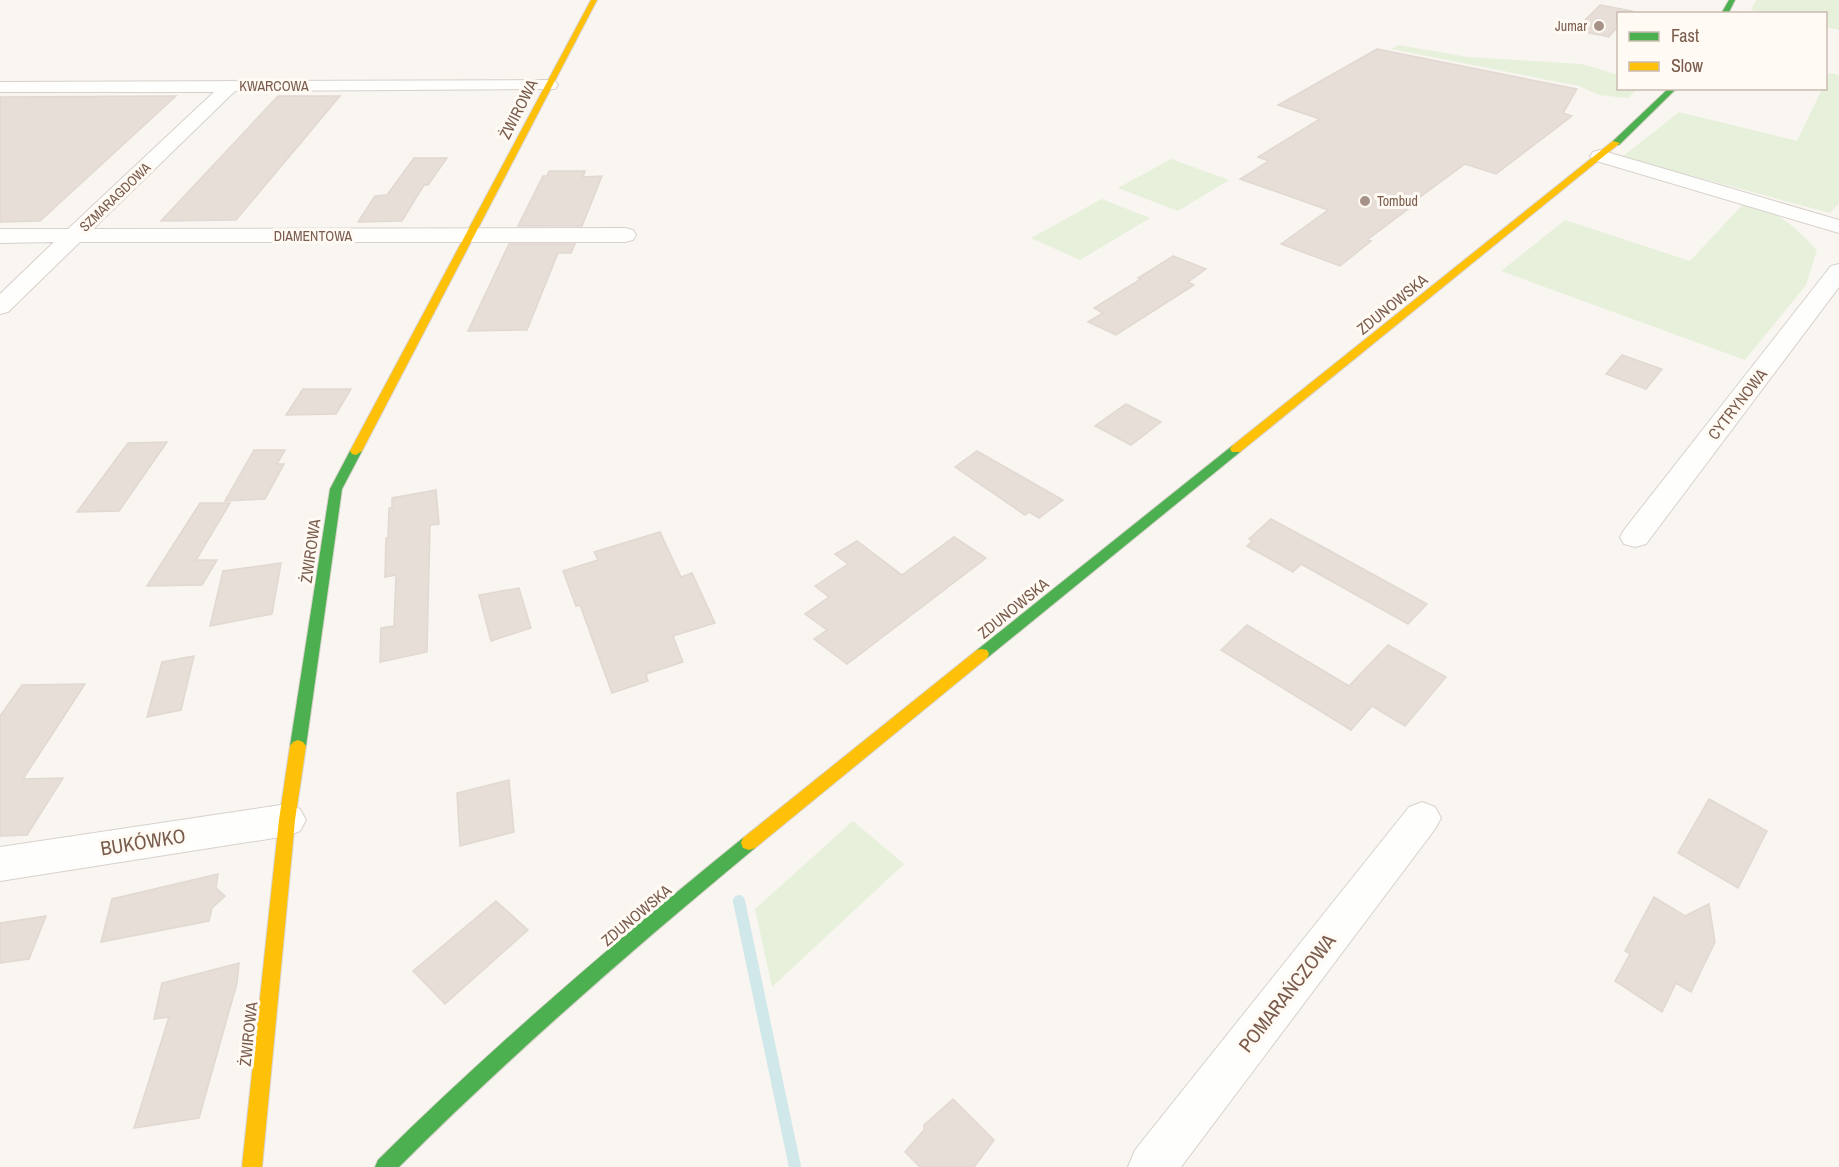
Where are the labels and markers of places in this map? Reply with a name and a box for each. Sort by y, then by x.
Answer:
place label: Jumar [1555,17,1587,35]
marker: Jumar [1592,19,1606,33]
place label: Tombud [1377,192,1418,210]
marker: Tombud [1358,194,1372,208]

